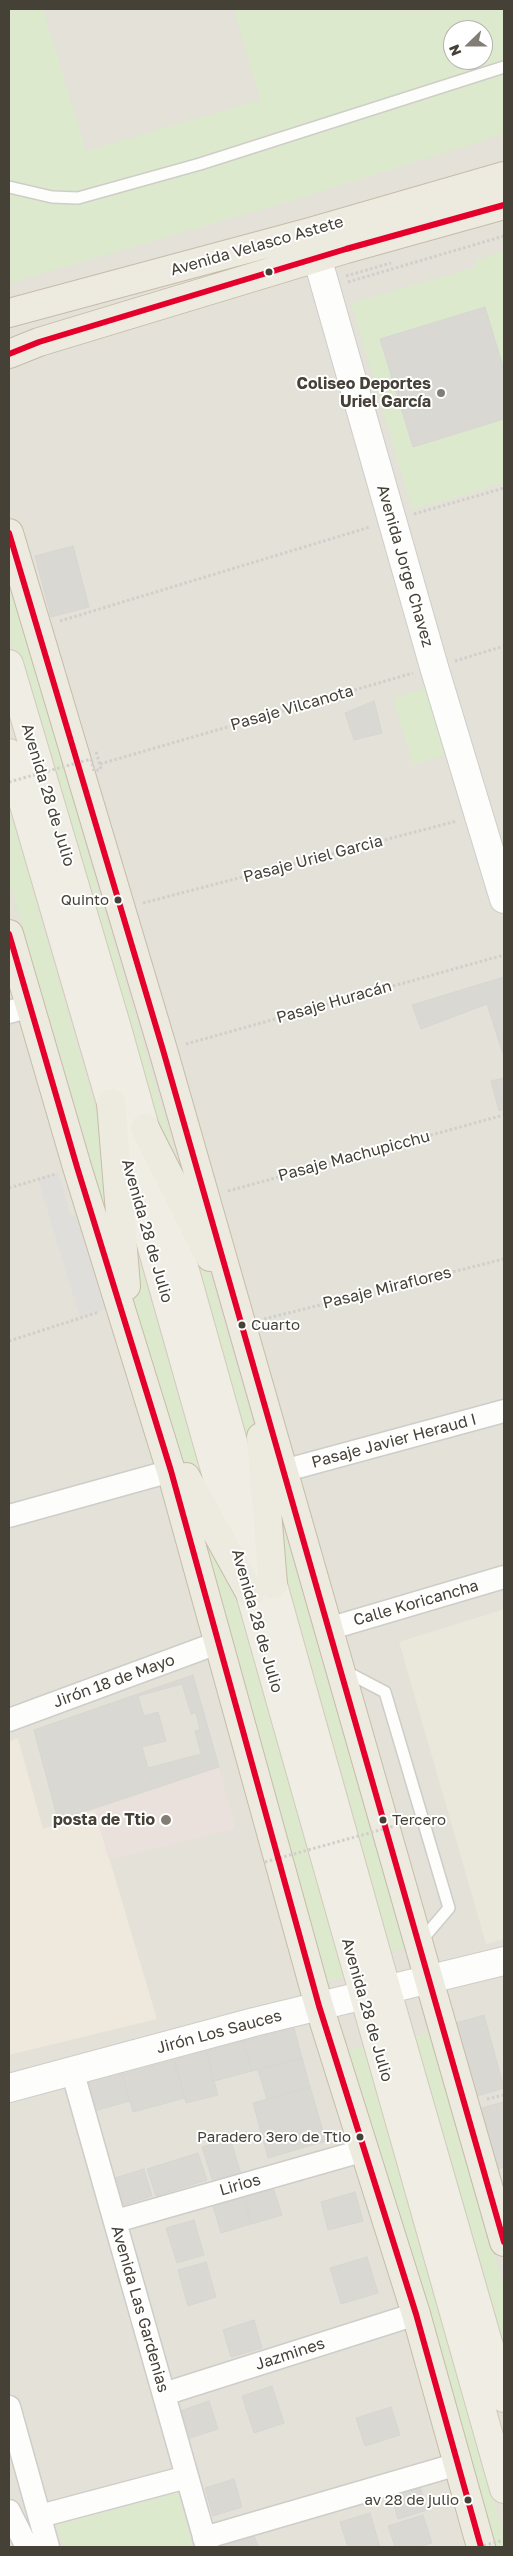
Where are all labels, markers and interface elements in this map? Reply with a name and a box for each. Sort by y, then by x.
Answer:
north arrow [443,20,493,70]
text: N [445,42,464,59]
street label: Avenida Velasco Astete [168,212,346,280]
unlabelled marker [264,267,274,277]
place label: Coliseo Deportes Uriel García [297,374,431,412]
marker: Coliseo Deportes Uriel García [435,387,447,399]
street label: Avenida Jorge Chavez [373,483,437,649]
street label: Pasaje Vilcanota [228,681,356,735]
street label: Avenida 28 de Julio [17,721,79,869]
street label: Pasaje Uriel Garcia [241,831,385,887]
place label: Quinto [61,891,109,909]
marker: Quinto [113,895,123,905]
street label: Pasaje Huracán [274,976,394,1028]
street label: Pasaje Machupicchu [276,1126,432,1186]
street label: Avenida 28 de Julio [117,1157,177,1305]
street label: Pasaje Miraflores [321,1263,453,1313]
place label: Cuarto [251,1316,300,1334]
marker: Cuarto [237,1320,247,1330]
street label: Pasaje Javier Heraud I [309,1410,479,1472]
street label: Avenida 28 de Julio [227,1547,287,1695]
street label: Calle Koricancha [351,1576,481,1630]
street label: Jirón 18 de Mayo [51,1650,177,1712]
place label: posta de Ttio [53,1810,155,1830]
place label: Tercero [392,1811,446,1829]
marker: posta de Ttio [159,1813,173,1827]
marker: Tercero [378,1815,388,1825]
street label: Avenida 28 de Julio [337,1936,397,2084]
street label: Jirón Los Sauces [154,2006,284,2058]
place label: Paradero 3ero de Ttio [197,2128,351,2146]
marker: Paradero 3ero de Ttio [355,2132,365,2142]
street label: Lirios [217,2170,263,2200]
street label: Avenida Las Gardenias [107,2223,173,2395]
street label: Jazmines [253,2334,327,2374]
place label: av 28 de julio [364,2491,459,2509]
marker: av 28 de julio [463,2495,473,2505]

